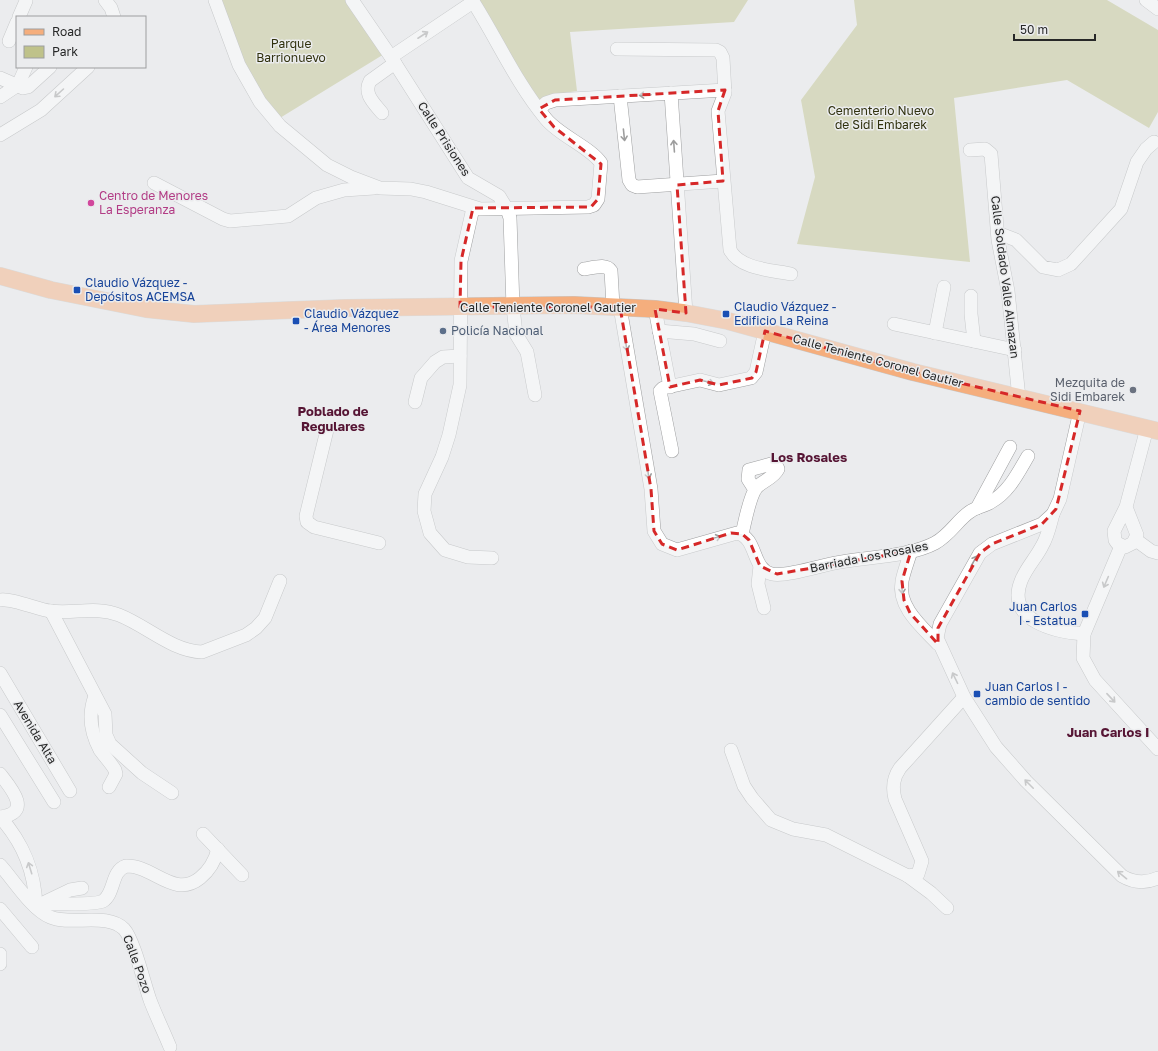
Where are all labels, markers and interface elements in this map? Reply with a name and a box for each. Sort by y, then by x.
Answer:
legend [16,16,146,68]
scale bar [1014,16,1095,42]
text: 50 m [1020,22,1048,37]
text: Road [52,24,81,39]
one-way arrow [418,31,429,39]
park label: Parque Barrionuevo [256,36,326,65]
text: Park [52,44,78,59]
one-way arrow [54,89,64,98]
one-way arrow [639,91,652,98]
street label: Calle Prisiones [415,99,474,179]
park label: Cementerio Nuevo de Sidi Embarek [828,103,934,132]
one-way arrow [621,128,628,141]
one-way arrow [671,140,678,153]
place label: Centro de Menores La Esperanza [99,188,208,217]
street label: Calle Soldado Valle Almazan [988,195,1023,359]
marker: Centro de Menores La Esperanza [86,198,96,208]
place label: Claudio Vázquez - Depósitos ACEMSA [85,275,195,304]
marker: Claudio Vázquez - Depósitos ACEMSA [72,285,82,295]
place label: Claudio Vázquez - Edificio La Reina [734,299,837,328]
street label: Calle Teniente Coronel Gautier [460,300,636,315]
place label: Claudio Vázquez - Área Menores [304,306,399,335]
marker: Claudio Vázquez - Edificio La Reina [721,309,731,319]
marker: Claudio Vázquez - Área Menores [291,316,301,326]
place label: Policía Nacional [451,323,544,338]
marker: Policía Nacional [438,326,448,336]
street label: Calle Teniente Coronel Gautier [791,331,965,391]
one-way arrow [623,338,631,351]
place label: Mezquita de Sidi Embarek [1050,375,1125,404]
one-way arrow [701,379,714,386]
marker: Mezquita de Sidi Embarek [1128,385,1138,395]
district label: Poblado de Regulares [298,403,369,434]
district label: Los Rosales [771,449,847,465]
one-way arrow [644,467,652,480]
one-way arrow [709,534,722,541]
street label: Barriada Los Rosales [809,538,929,575]
one-way arrow [971,555,979,567]
one-way arrow [1102,575,1109,587]
one-way arrow [898,581,906,594]
place label: Juan Carlos I - Estatua [1009,599,1077,628]
marker: Juan Carlos I - Estatua [1080,609,1090,619]
one-way arrow [951,672,958,684]
place label: Juan Carlos I - cambio de sentido [985,679,1090,708]
marker: Juan Carlos I - cambio de sentido [972,689,982,699]
one-way arrow [1106,693,1116,703]
street label: Avenida Alta [11,697,60,766]
district label: Juan Carlos I [1067,724,1149,740]
one-way arrow [1024,779,1034,789]
one-way arrow [26,862,33,875]
one-way arrow [1116,870,1127,879]
street label: Calle Pozo [120,933,155,995]

